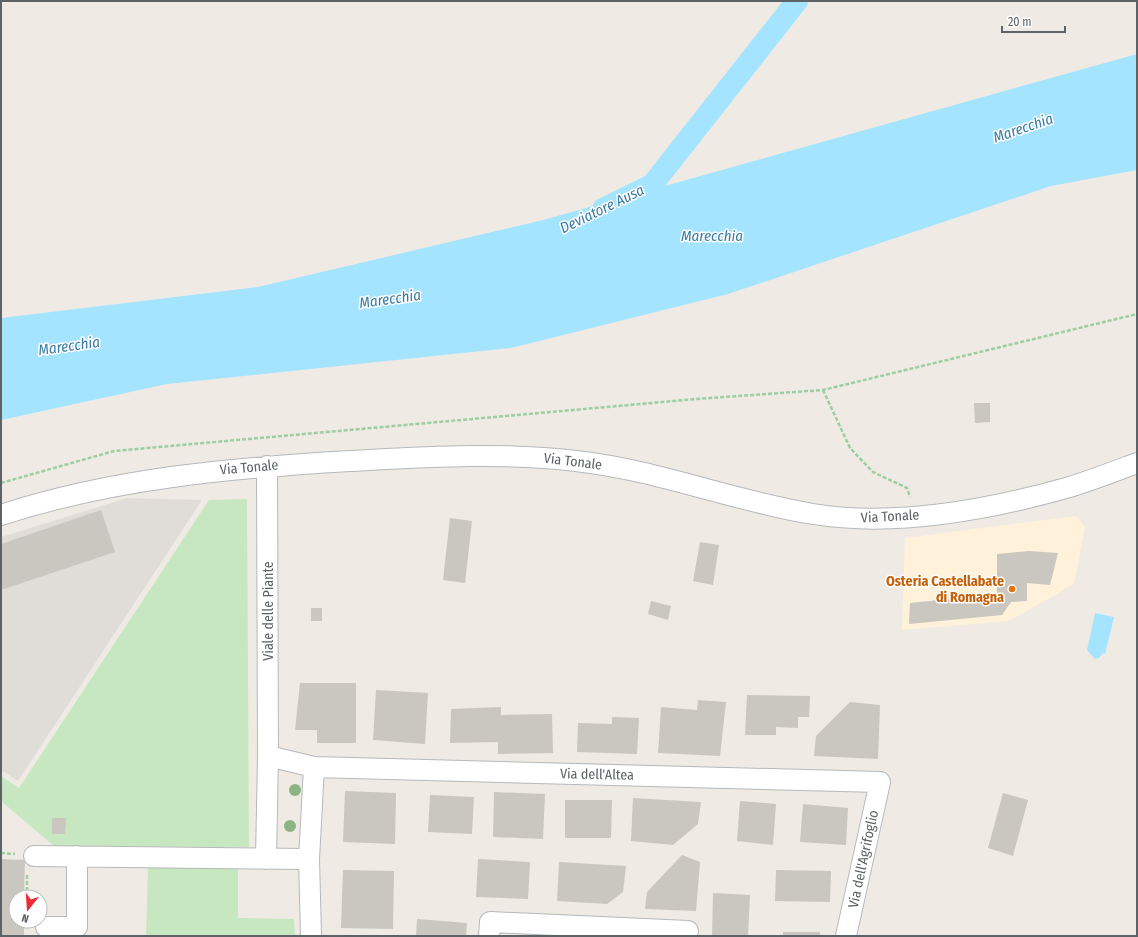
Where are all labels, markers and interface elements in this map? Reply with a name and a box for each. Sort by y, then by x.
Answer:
scale bar [1002,8,1065,34]
text: 20 m [1008,15,1032,29]
water label: Marecchia [991,109,1056,147]
water label: Deviatore Ausa [557,181,647,237]
water label: Marecchia [681,227,743,245]
water label: Marecchia [358,286,422,312]
water label: Marecchia [37,333,101,359]
street label: Via Tonale [543,449,603,474]
street label: Via Tonale [219,456,279,479]
street label: Via Tonale [860,506,920,527]
street label: Viale delle Piante [260,561,277,661]
place label: Osteria Castellabate di Romagna [886,573,1004,606]
marker: Osteria Castellabate di Romagna [1007,584,1017,594]
street label: Via dell'Altea [560,765,634,784]
street label: Via dell'Agrifoglio [845,808,882,910]
north arrow [8,889,48,929]
text: N [20,911,30,925]

